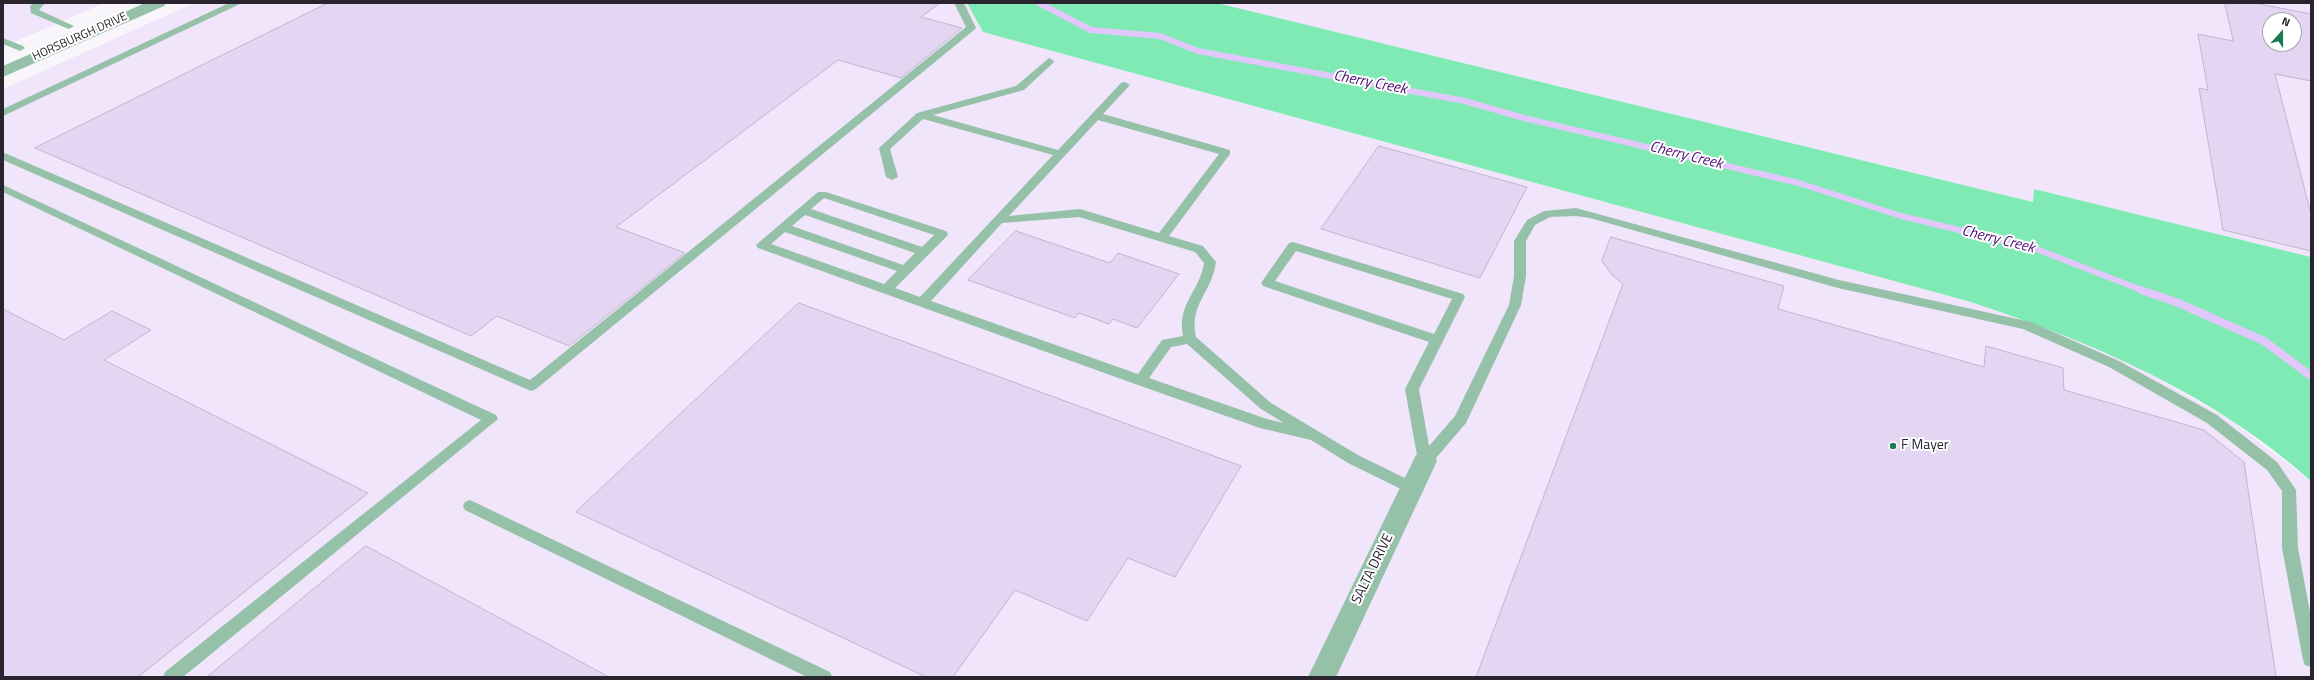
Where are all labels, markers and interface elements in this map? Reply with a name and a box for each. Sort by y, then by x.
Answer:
street label: HORSBURGH DRIVE [30,10,130,64]
north arrow [2262,12,2302,52]
text: N [2280,13,2292,31]
water label: Cherry Creek [1332,67,1408,99]
water label: Cherry Creek [1648,138,1724,174]
water label: Cherry Creek [1960,222,2036,258]
place label: F Mayer [1901,438,1949,454]
marker: F Mayer [1888,441,1898,451]
street label: SALTA DRIVE [1349,531,1397,607]

